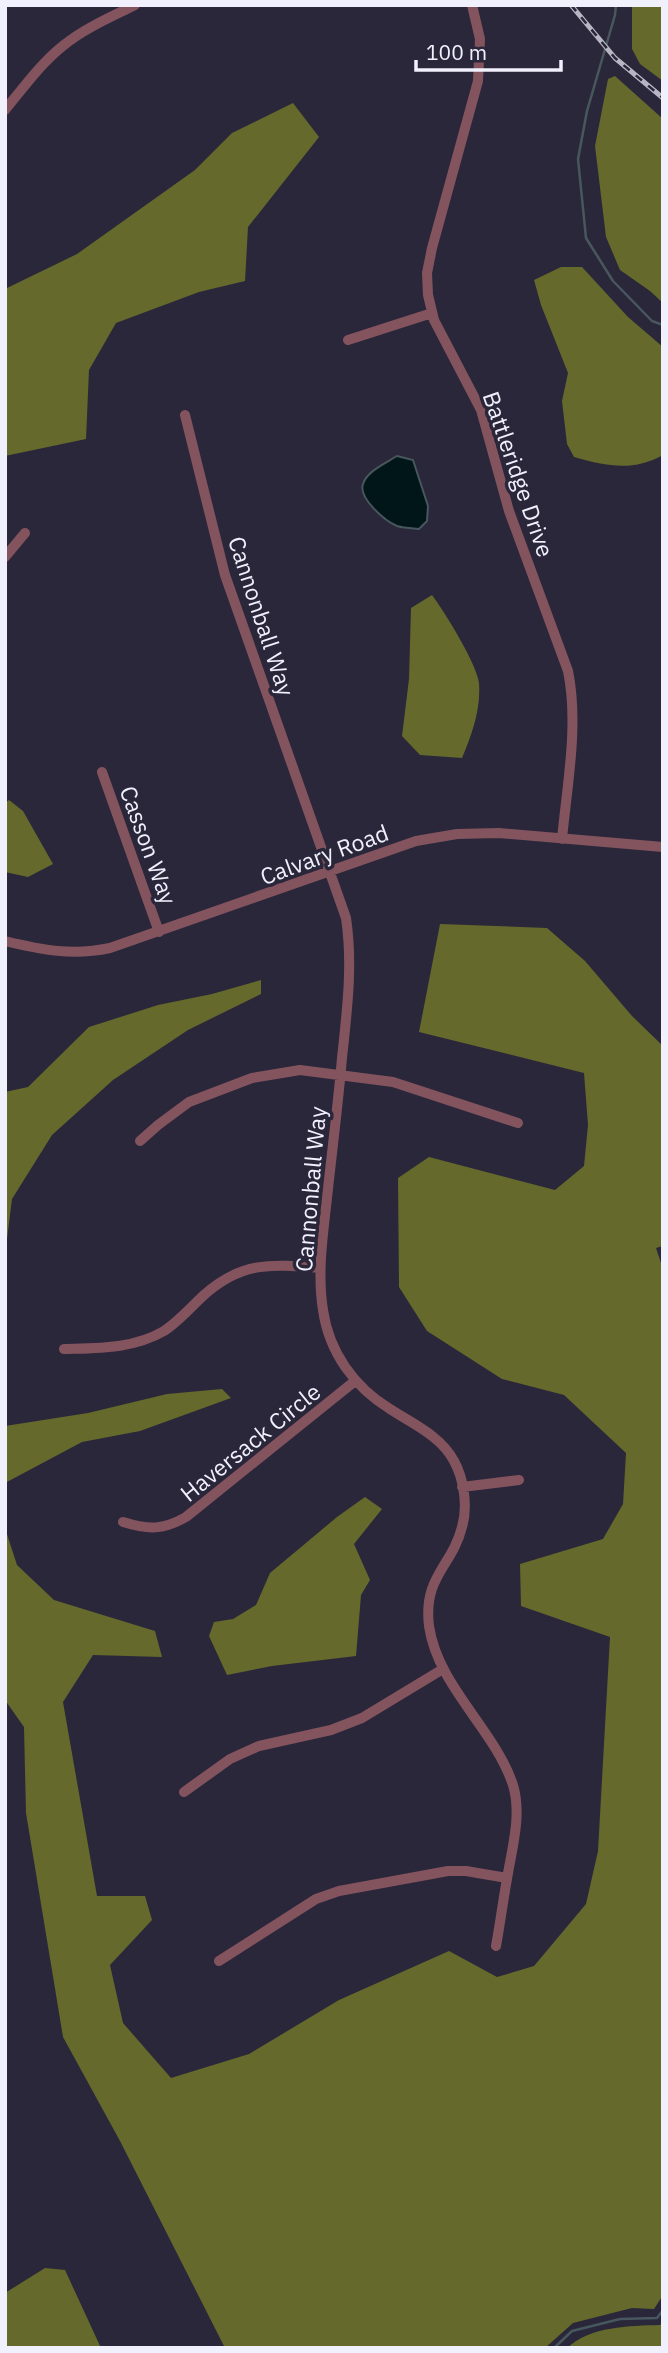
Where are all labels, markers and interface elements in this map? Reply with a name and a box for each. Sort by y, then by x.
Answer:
scale bar [416,28,561,72]
text: 100 m [426,38,487,66]
street label: Battleridge Drive [477,387,561,561]
street label: Cannonball Way [222,532,302,700]
street label: Casson Way [114,782,184,909]
street label: Calvary Road [256,817,392,891]
street label: Cannonball Way [288,1104,332,1273]
street label: Haversack Circle [174,1376,326,1508]

